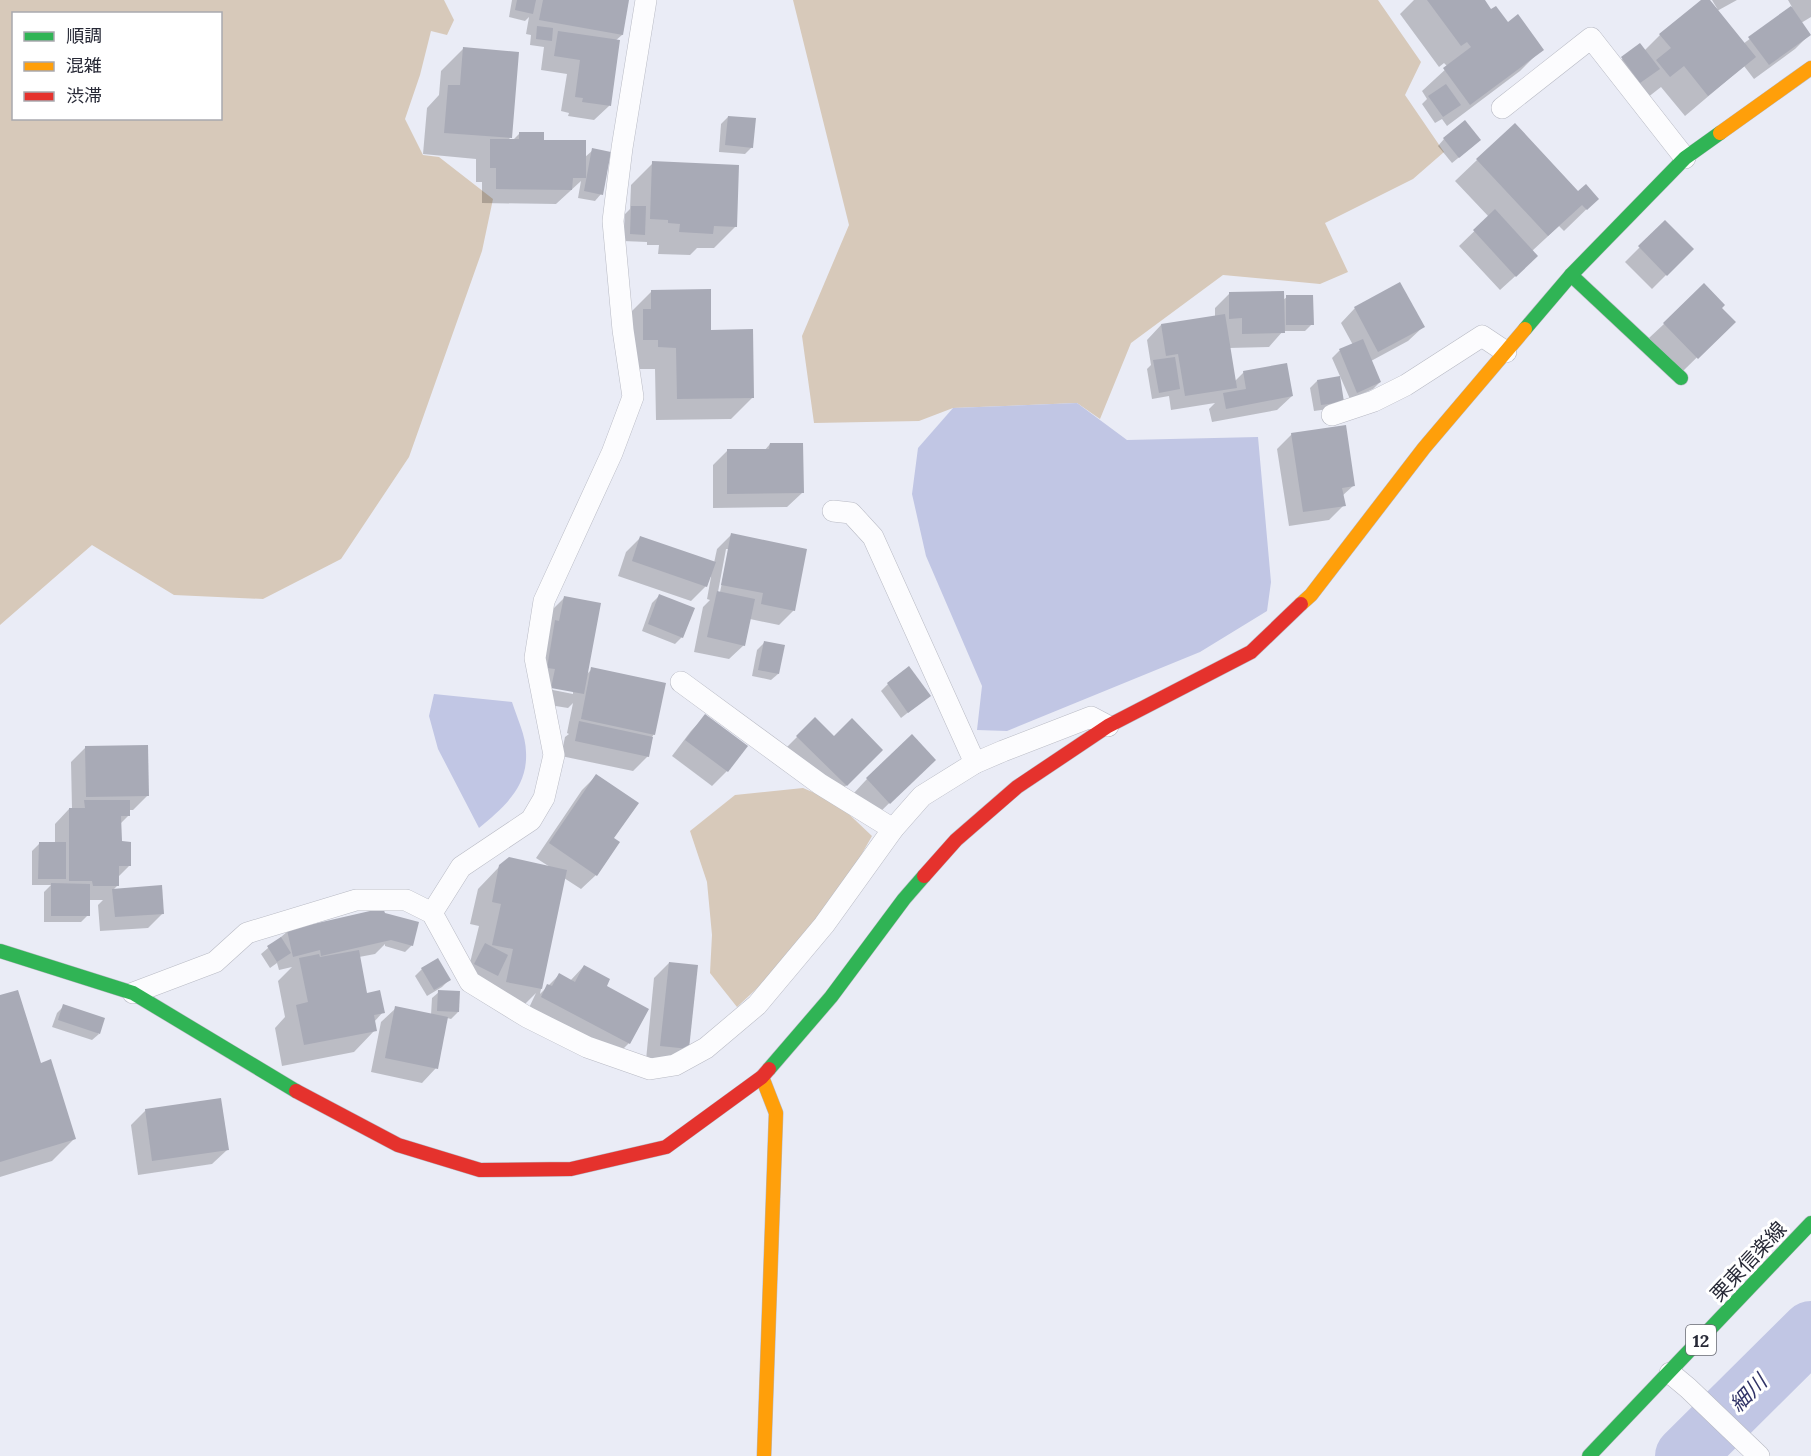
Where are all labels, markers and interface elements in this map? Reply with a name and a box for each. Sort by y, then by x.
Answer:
legend [12,12,222,120]
text: 順調 [66,24,102,47]
text: 混雑 [66,54,102,77]
text: 渋滞 [66,84,102,107]
street label: 栗東信楽線 [1705,1216,1791,1306]
road number: 12 [1686,1325,1716,1355]
water label: 細川 [1724,1367,1774,1417]

